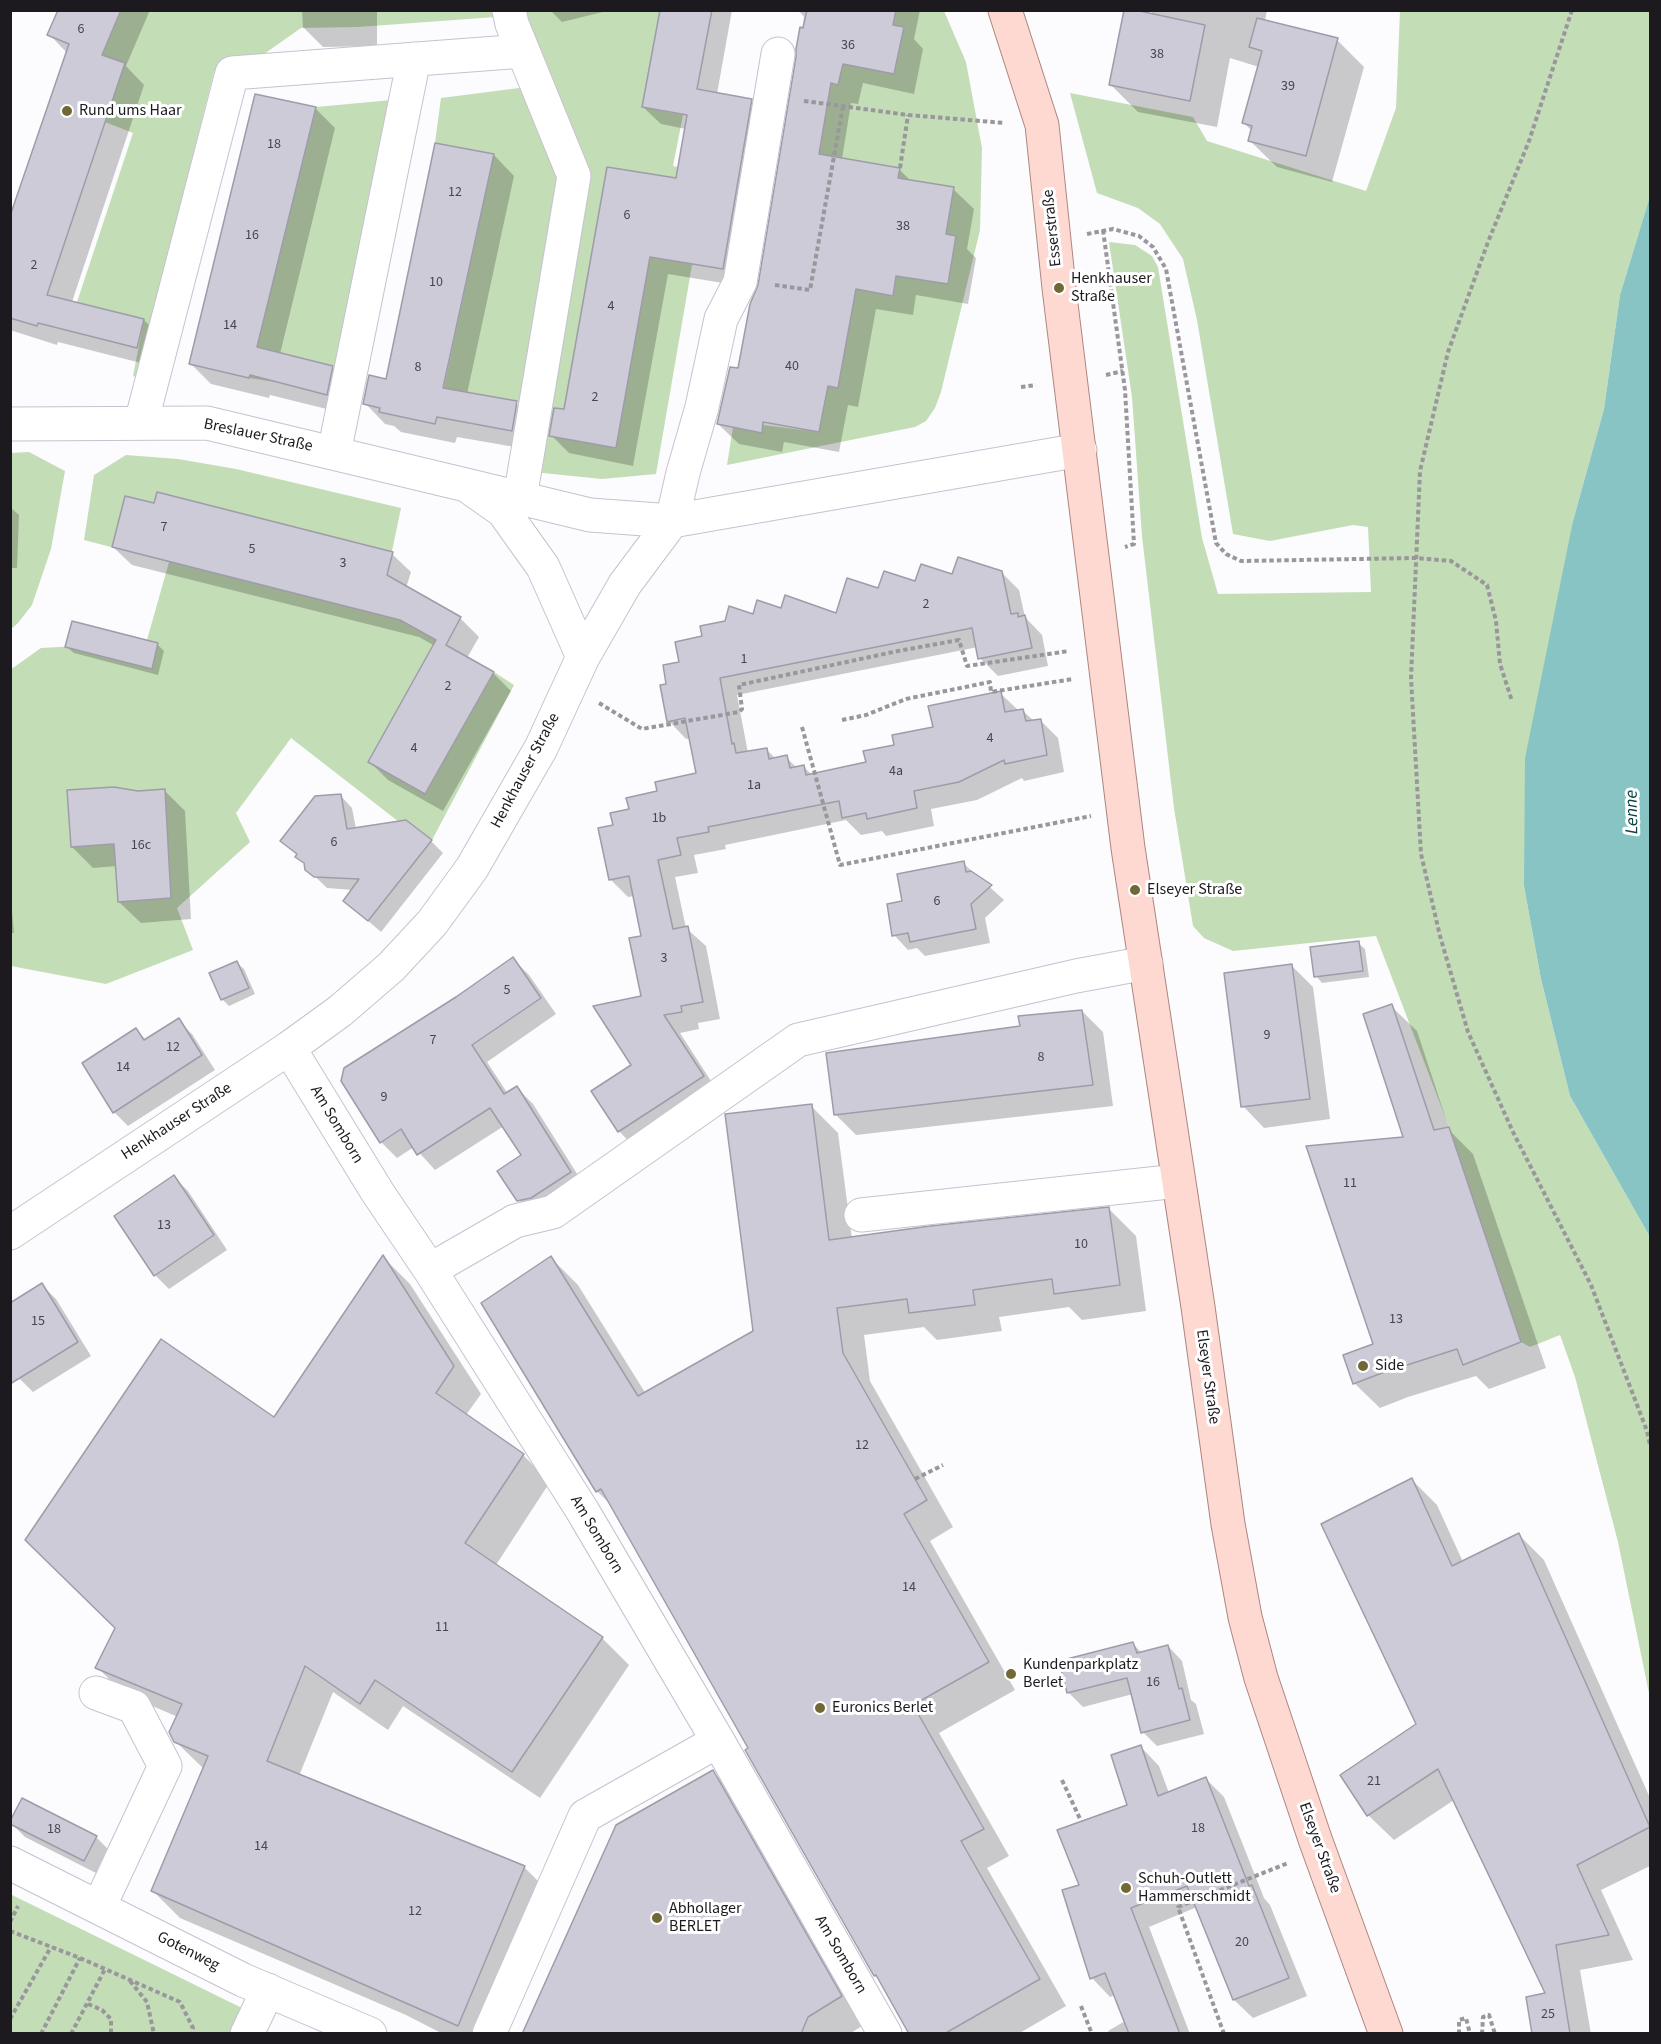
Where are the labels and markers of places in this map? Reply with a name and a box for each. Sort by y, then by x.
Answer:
place label: Rund ums Haar [79,101,182,121]
marker: Rund ums Haar [60,104,74,118]
place label: Henkhauser Straße [1071,269,1152,307]
marker: Henkhauser Straße [1052,281,1066,295]
place label: Elseyer Straße [1147,880,1242,900]
marker: Elseyer Straße [1128,883,1142,897]
place label: Side [1375,1356,1404,1376]
marker: Side [1356,1359,1370,1373]
place label: Kundenparkplatz Berlet [1023,1655,1138,1693]
marker: Kundenparkplatz Berlet [1004,1667,1018,1681]
place label: Euronics Berlet [832,1698,933,1718]
marker: Euronics Berlet [813,1701,827,1715]
place label: Schuh-Outlett Hammerschmidt [1138,1869,1251,1907]
marker: Schuh-Outlett Hammerschmidt [1119,1881,1133,1895]
place label: Abhollager BERLET [669,1899,741,1937]
marker: Abhollager BERLET [650,1911,664,1925]

